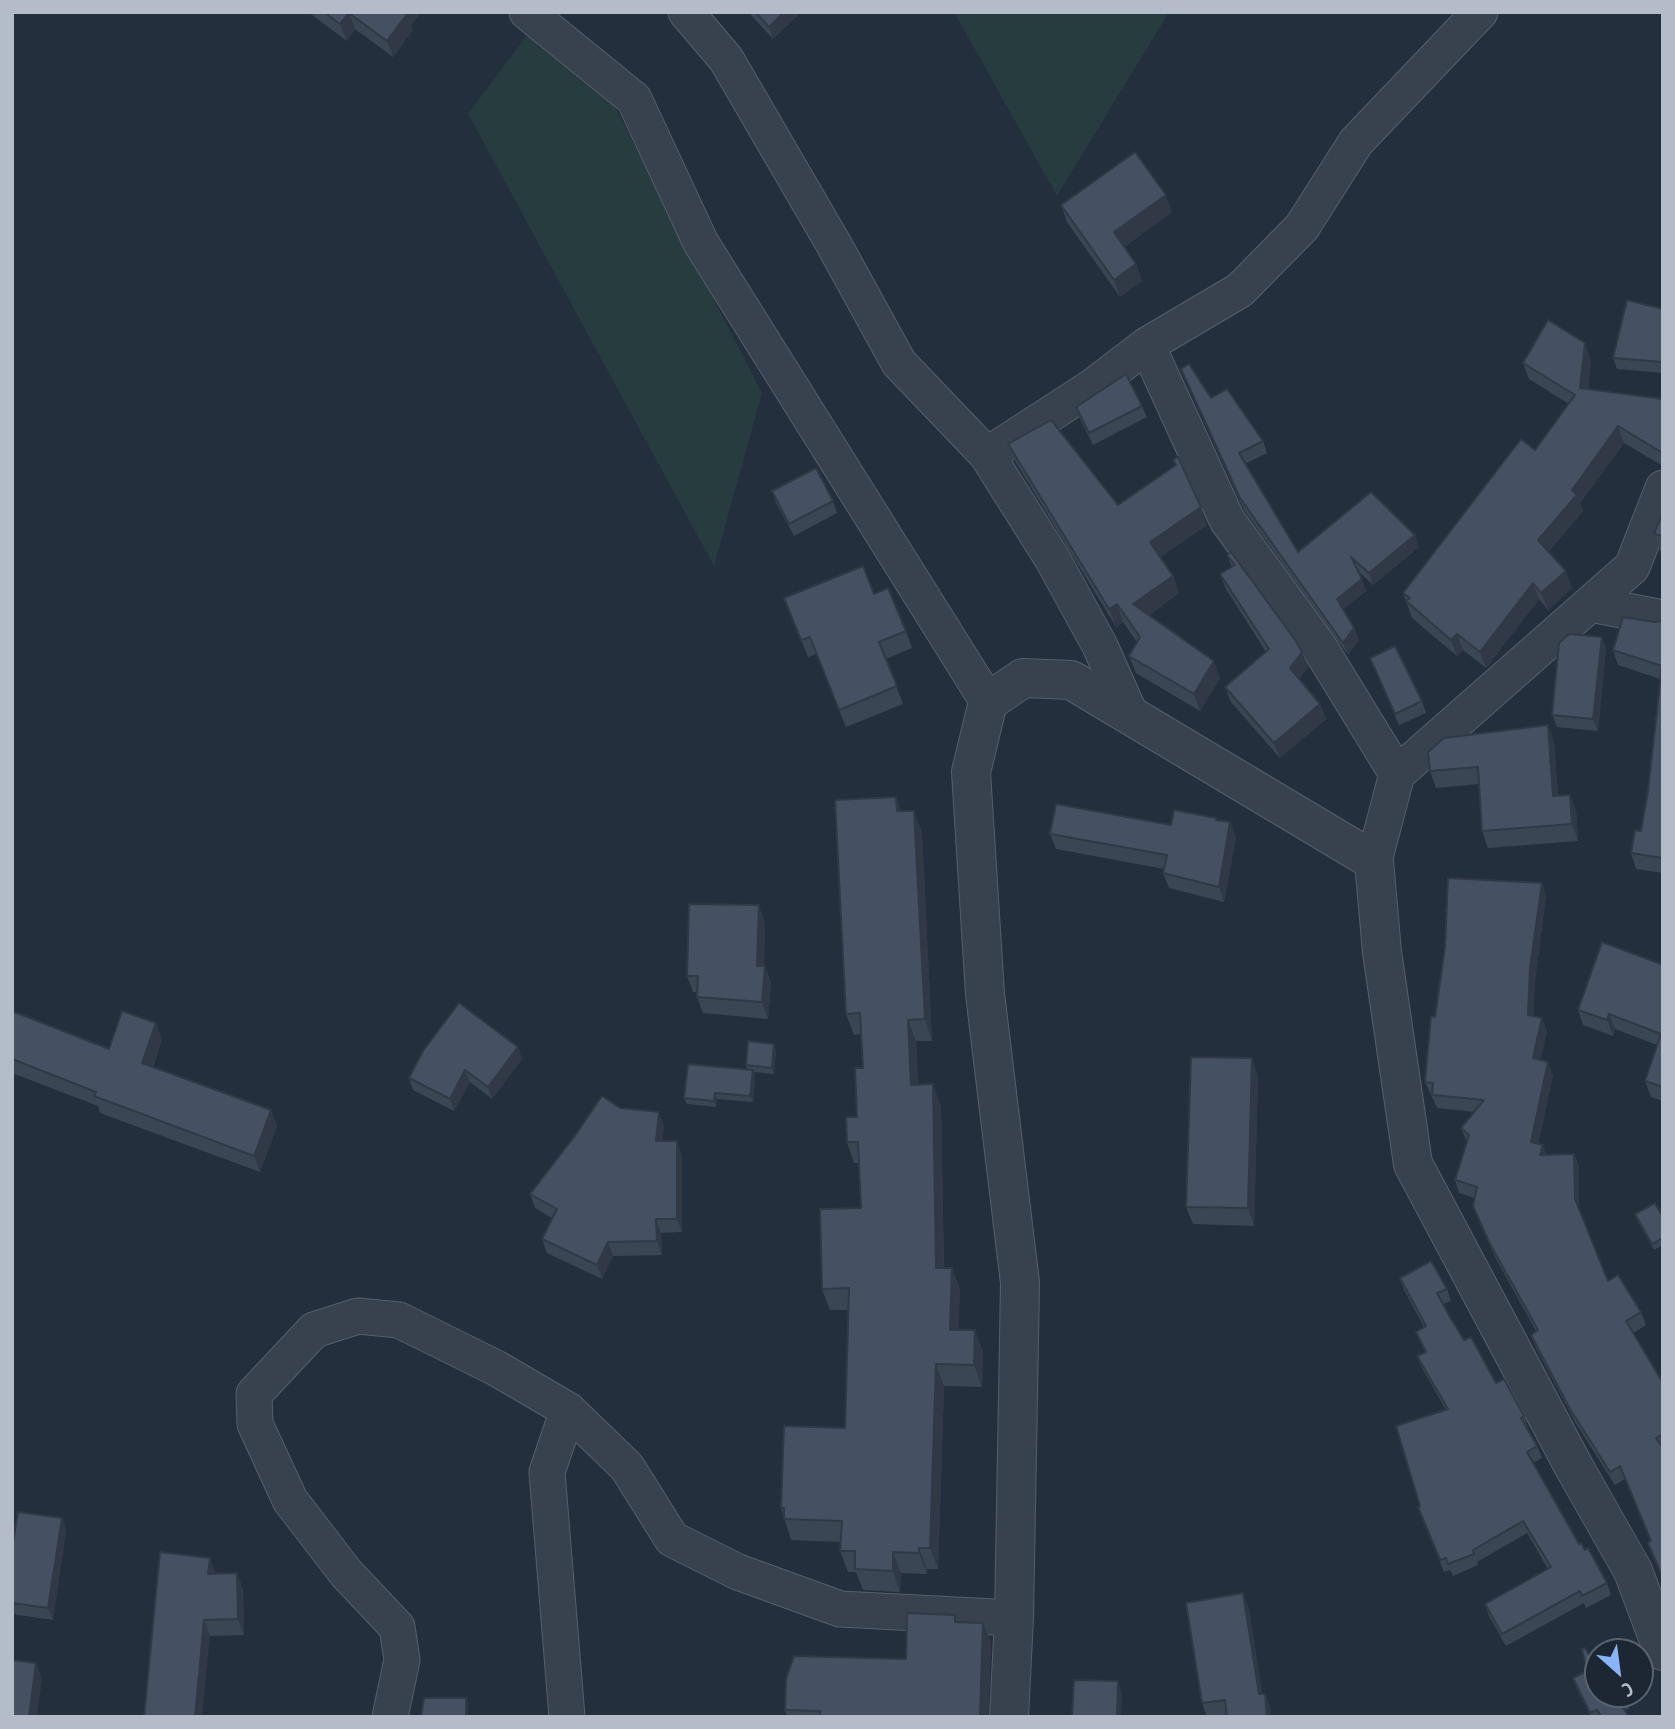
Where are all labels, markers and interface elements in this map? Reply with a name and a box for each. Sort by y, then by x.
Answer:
north arrow [1584,1638,1654,1708]
text: С [1618,1677,1637,1702]

